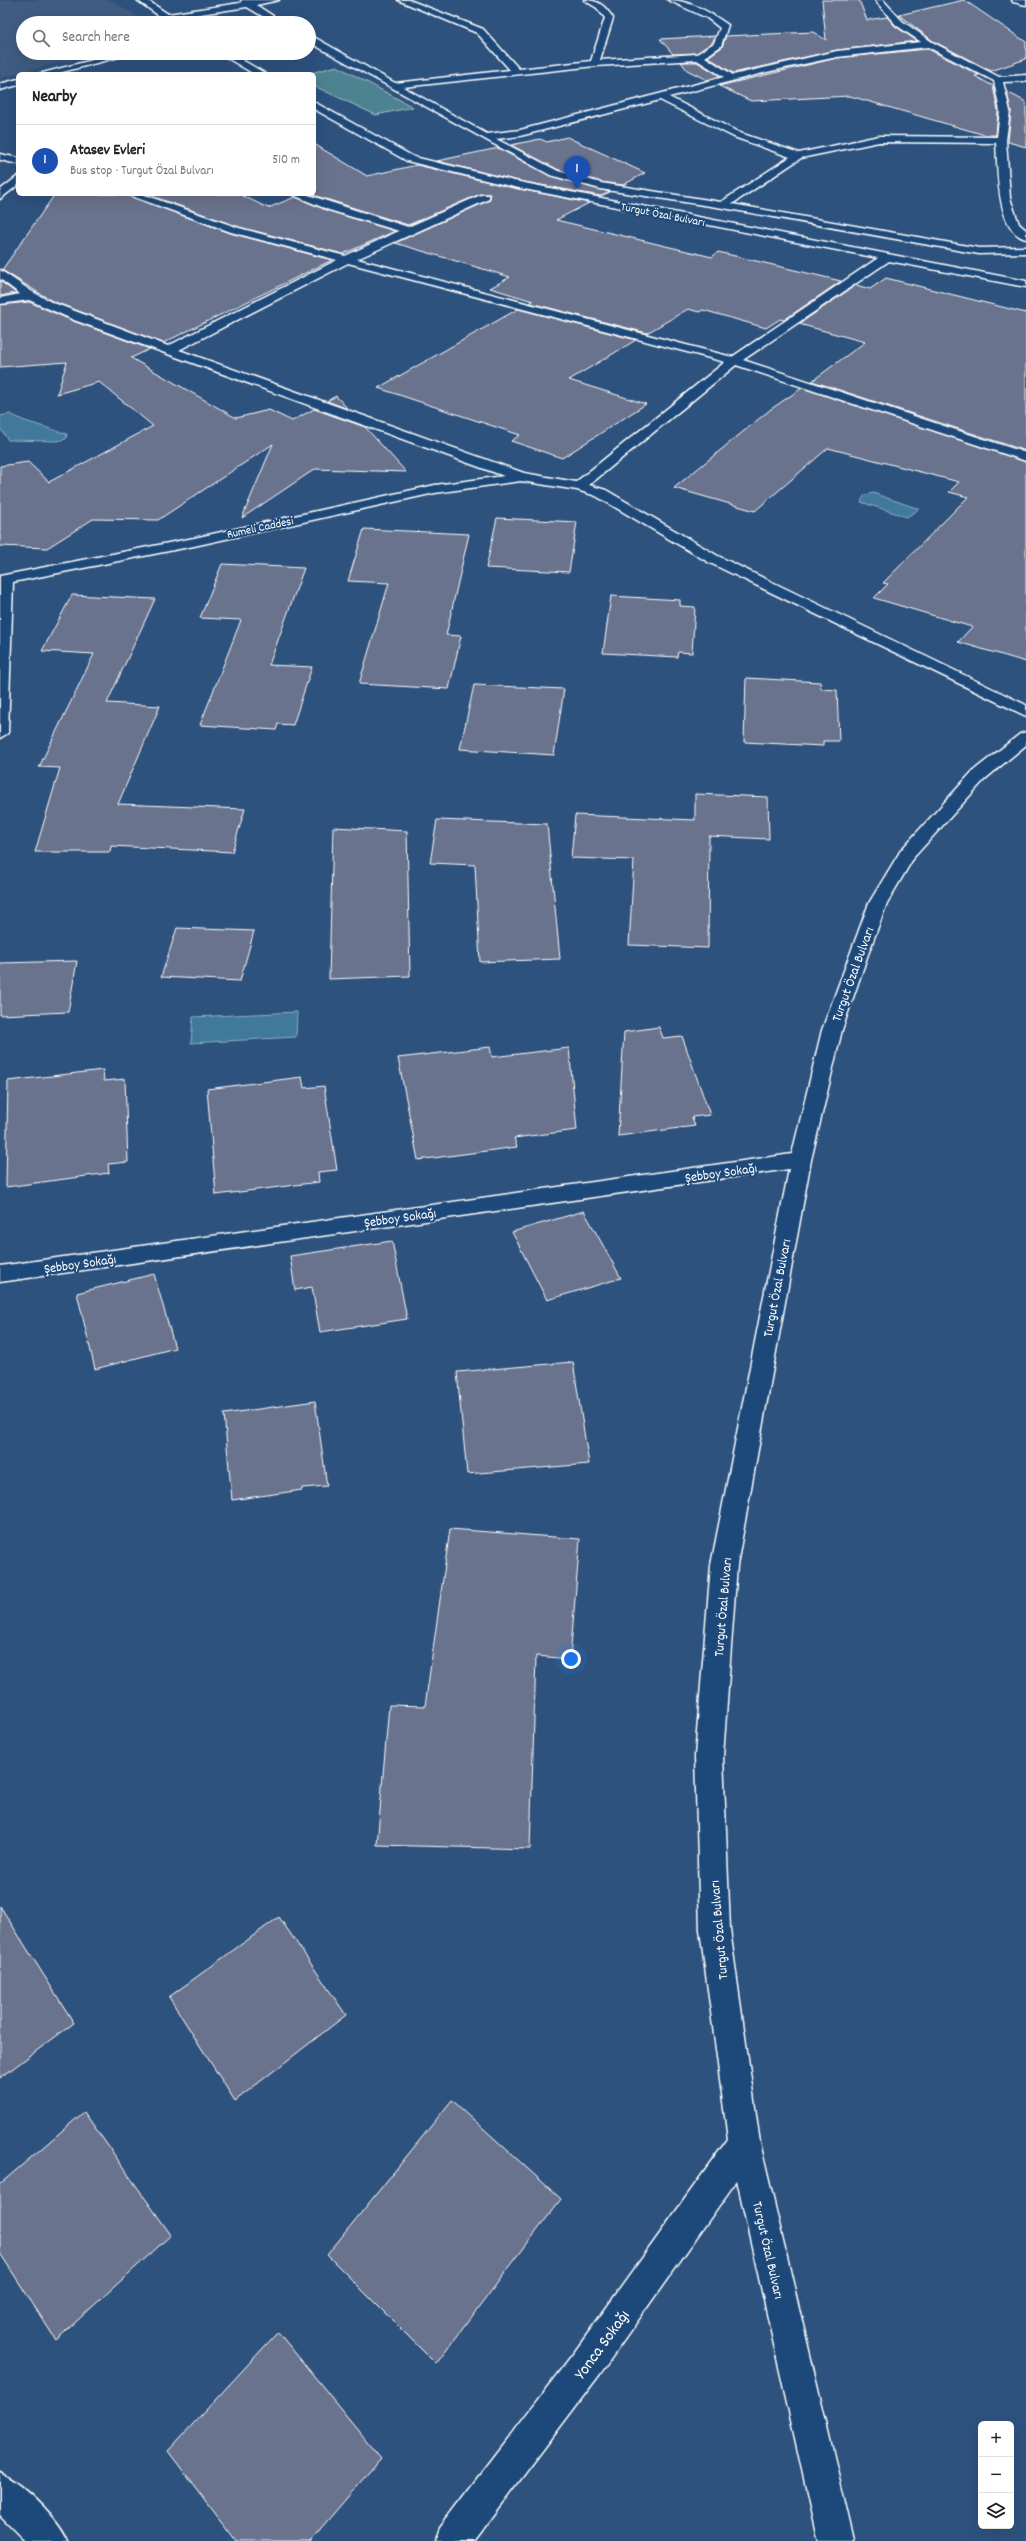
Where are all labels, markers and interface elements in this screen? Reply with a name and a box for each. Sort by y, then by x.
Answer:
search box [16,16,316,60]
icon: search [30,27,52,49]
text: Search here [62,27,130,49]
text: Nearby [32,86,76,110]
text: Atasev Evleri [70,140,145,162]
text: 1 [44,151,46,170]
text: 510 m [272,151,300,170]
pin: 1 [564,156,590,189]
text: Bus stop · Turgut Özal Bulvarı [70,162,214,181]
street label: Turgut Özal Bulvarı [619,199,706,232]
street label: Rumeli Caddesi [225,513,295,544]
street label: Turgut Özal Bulvarı [827,924,880,1025]
street label: Şebboy Sokağı [684,1159,759,1189]
street label: Şebboy Sokağı [363,1204,438,1234]
street label: Turgut Özal Bulvarı [759,1238,797,1339]
street label: Şebboy Sokağı [43,1250,118,1280]
street label: Turgut Özal Bulvarı [710,1557,738,1658]
your location [561,1649,581,1669]
street label: Turgut Özal Bulvarı [706,1879,734,1980]
street label: Turgut Özal Bulvarı [746,2200,788,2301]
street label: Yonca Sokağı [570,2306,637,2386]
map controls [978,2421,1014,2529]
button: + [978,2421,1014,2457]
button: − [978,2457,1014,2493]
button: layers [978,2493,1014,2529]

